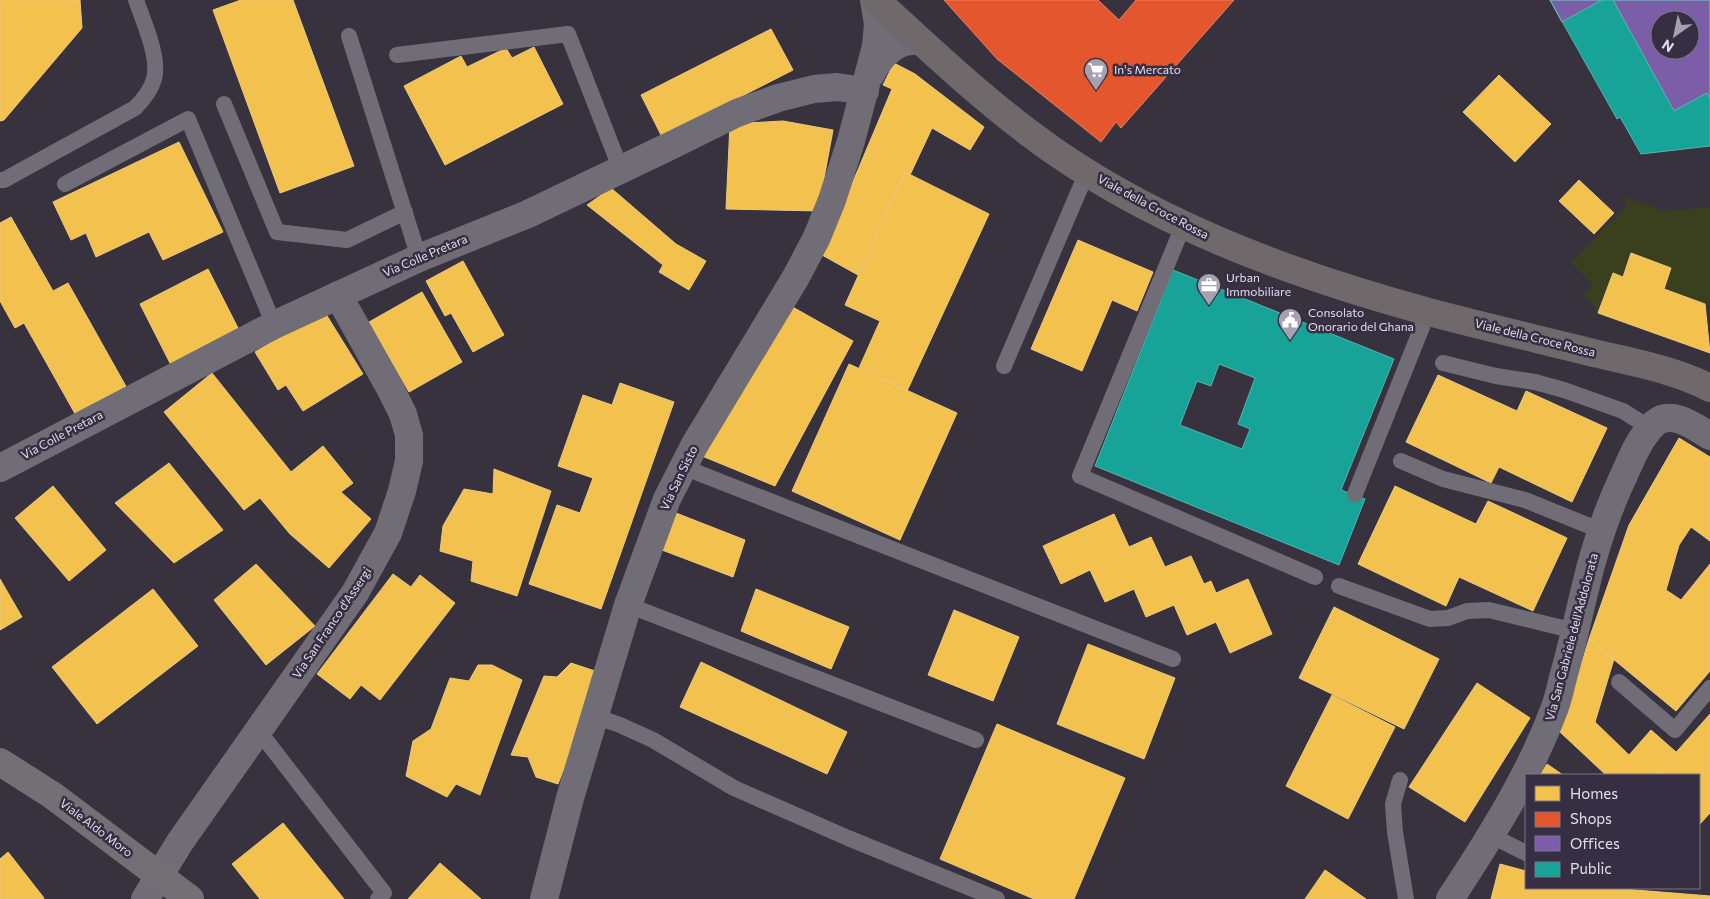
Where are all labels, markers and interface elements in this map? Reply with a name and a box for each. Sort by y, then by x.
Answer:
north arrow [1650,10,1700,60]
text: N [1659,36,1677,56]
supermarket icon: In's Mercato [1083,57,1109,91]
place label: In's Mercato [1114,62,1181,76]
street label: Viale della Croce Rossa [1096,171,1211,241]
street label: Via Colle Pretara [380,231,469,279]
place label: Urban Immobiliare [1226,270,1291,298]
office icon: Urban Immobiliare [1196,272,1222,306]
place label: Consolato Onorario del Ghana [1308,305,1414,333]
public building icon: Consolato Onorario del Ghana [1277,307,1303,341]
street label: Viale della Croce Rossa [1474,315,1597,359]
street label: Via Colle Pretara [18,407,105,462]
street label: Via San Sisto [656,443,700,512]
street label: Via San Gabriele dell'Addolorata [1542,551,1600,722]
street label: Via San Franco d'Assergi [289,564,374,681]
legend [1525,774,1700,889]
text: Homes [1570,784,1618,802]
street label: Viale Aldo Moro [57,795,136,859]
text: Shops [1570,809,1612,827]
text: Offices [1570,834,1620,852]
text: Public [1570,859,1612,877]

